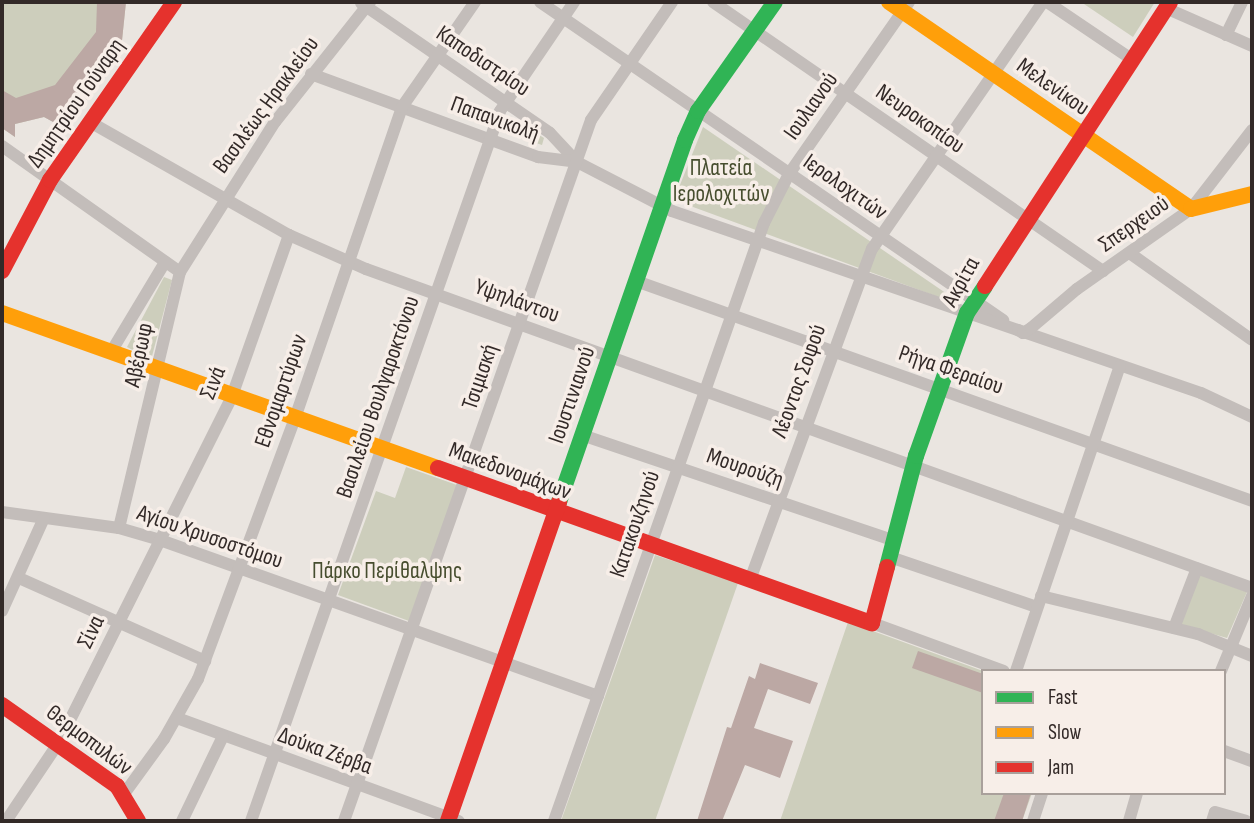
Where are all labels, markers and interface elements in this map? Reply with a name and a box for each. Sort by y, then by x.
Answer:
street label: Καποδιστρίου [431,20,535,102]
street label: Βασιλέως Ηρακλείου [207,31,325,179]
street label: Δημητρίου Γούναρη [21,33,131,173]
street label: Μελενίκου [1011,52,1095,122]
street label: Ιουλιανού [778,67,844,145]
street label: Νευροκοπίου [870,78,970,160]
street label: Παπανικολή [447,90,543,148]
street label: Ιερολοχιτών [798,148,892,226]
park label: Πλατεία Ιερολοχιτών [673,154,769,208]
street label: Σπερχειού [1093,190,1175,258]
street label: Ακρίτα [936,252,986,312]
street label: Υψηλάντου [471,273,563,329]
street label: Βασιλείου Βουλγαροκτόνου [330,292,426,502]
street label: Αβέρωφ [119,320,159,390]
street label: Λέοντος Σοφού [766,321,832,441]
street label: Εθνομαρτύρων [249,331,313,451]
street label: Ρήγα Φεραίου [895,339,1007,401]
street label: Τσιμισκή [456,341,504,413]
street label: Ιουστινιανού [543,343,601,447]
street label: Σινά [194,363,232,403]
street label: Μακεδονομάχων [445,436,575,506]
street label: Μουρούζη [703,442,787,494]
street label: Κατακουζηνού [604,467,666,581]
street label: Αγίου Χρυσοστόμου [133,499,287,575]
park label: Πάρκο Περίθαλψης [312,557,462,585]
street label: Σίνα [71,611,111,653]
legend [981,669,1226,795]
text: Fast [1048,685,1078,710]
street label: Θερμοπυλών [41,699,137,781]
text: Slow [1048,720,1081,745]
street label: Δούκα Ζέρβα [274,721,376,781]
text: Jam [1048,755,1074,780]

